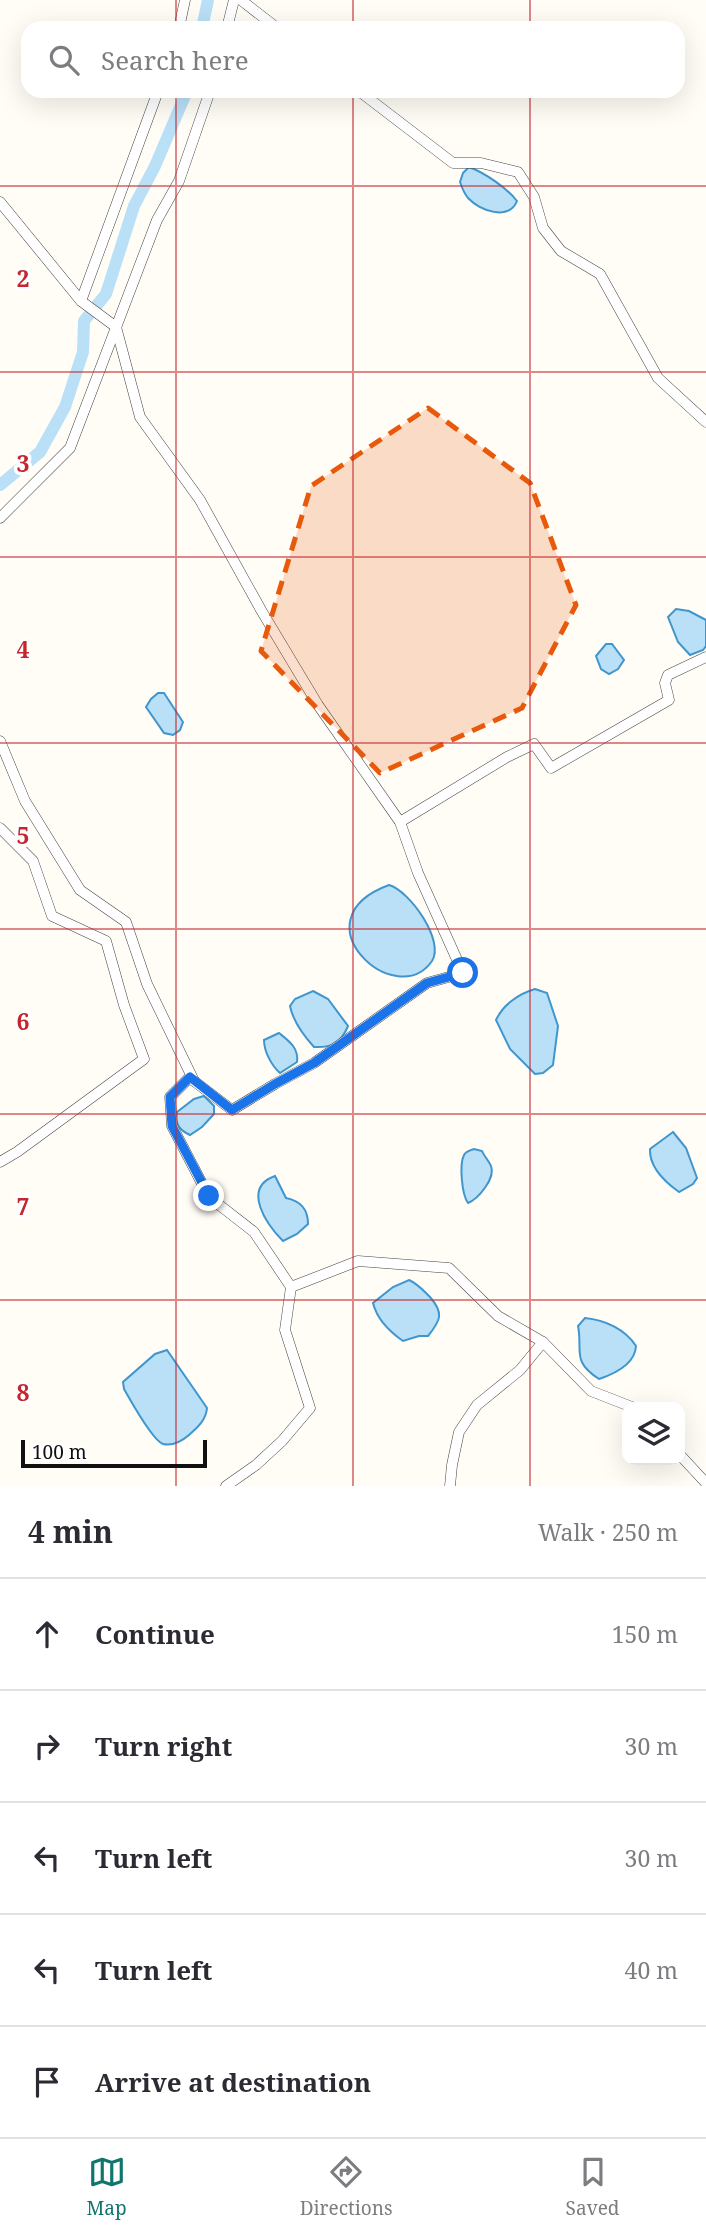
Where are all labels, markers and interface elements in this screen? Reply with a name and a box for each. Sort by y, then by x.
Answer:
search box [21,21,685,98]
icon: search [45,41,83,79]
text: Search here [101,42,249,78]
text: 2 [17,262,30,294]
text: 3 [17,447,30,479]
text: 4 [17,633,30,665]
text: 5 [17,819,30,851]
route start [447,957,478,988]
text: 6 [17,1005,30,1037]
route end [193,1180,224,1211]
text: 7 [17,1190,30,1222]
text: 8 [17,1376,30,1408]
map controls [622,1402,685,1465]
button: layers [622,1402,685,1465]
scale bar [21,1437,206,1469]
text: 100 m [32,1439,87,1465]
text: 4 min [28,1511,113,1552]
text: Walk · 250 m [538,1516,678,1548]
icon: ahead [28,1615,66,1653]
text: Continue [95,1616,215,1652]
text: 150 m [612,1618,678,1650]
icon: right [28,1727,66,1765]
text: Turn right [95,1728,232,1764]
text: 30 m [625,1730,678,1762]
icon: left [28,1839,66,1877]
text: Turn left [95,1840,212,1876]
text: 30 m [625,1842,678,1874]
icon: left [28,1951,66,1989]
text: Turn left [95,1952,212,1988]
text: 40 m [625,1954,678,1986]
icon: arrive [28,2063,66,2101]
text: Arrive at destination [95,2064,371,2100]
tab: Map [87,2153,127,2221]
tab: Directions [300,2153,393,2221]
tab: Saved [566,2153,619,2221]

